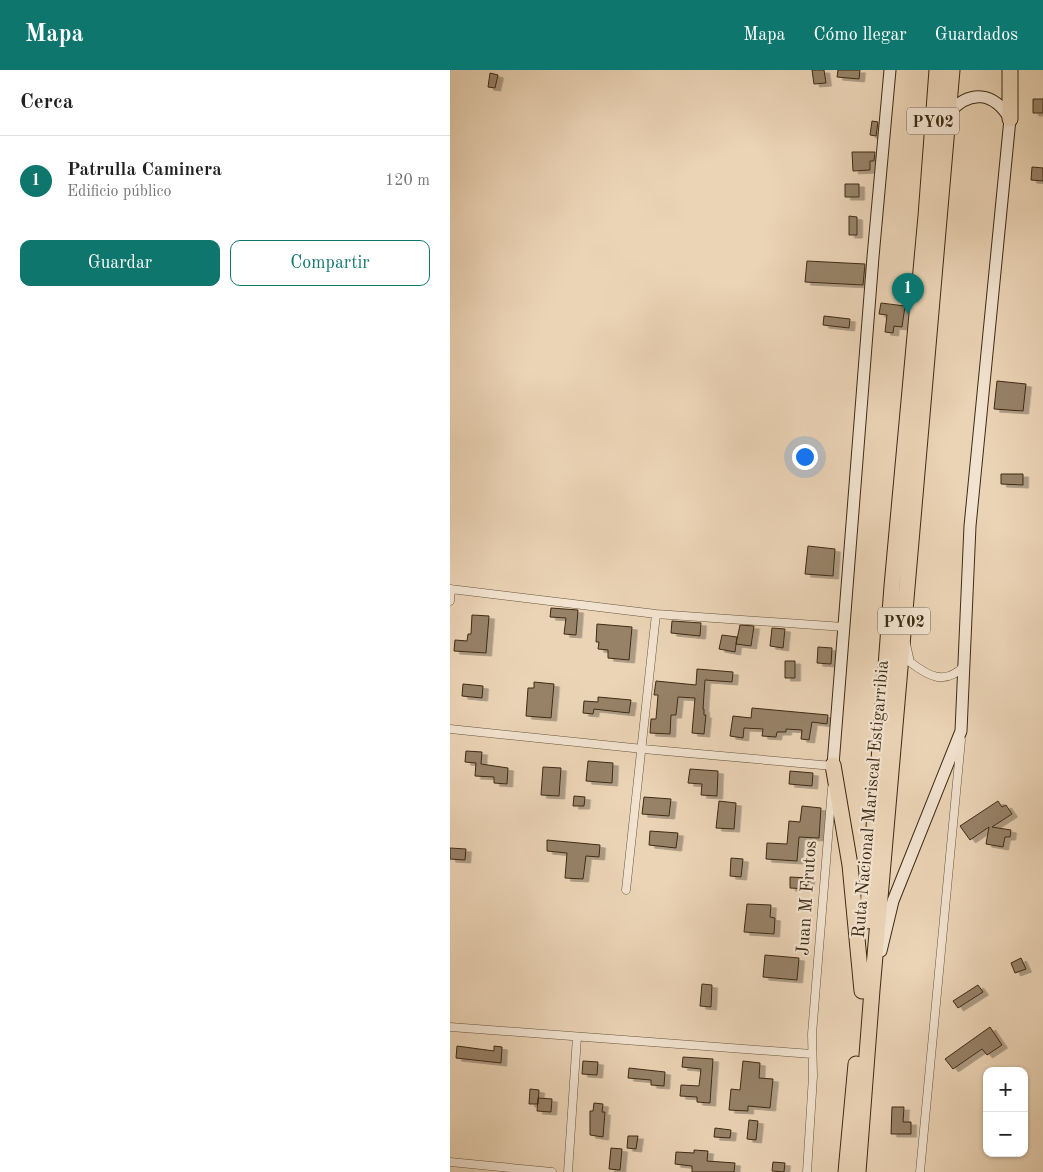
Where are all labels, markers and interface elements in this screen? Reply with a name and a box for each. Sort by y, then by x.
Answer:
text: Mapa [25,23,84,47]
text: Mapa [743,26,785,44]
text: Cómo llegar [813,26,907,44]
text: Guardados [935,26,1018,44]
text: Cerca [20,92,73,113]
road number: PY02 [907,107,959,134]
text: Patrulla Caminera [67,161,222,180]
text: 1 [31,173,41,189]
text: 120 m [385,173,430,189]
text: Edificio público [67,184,171,200]
button: Guardar [20,240,220,286]
button: Compartir [230,240,430,286]
pin: 1 [892,273,924,314]
your location [792,444,818,470]
road number: PY02 [878,608,930,634]
street label: Ruta Nacional Mariscal Estigarribia [850,659,892,939]
street label: Juan M Frutos [794,840,820,956]
map controls [983,1067,1028,1157]
button: + [983,1067,1028,1112]
button: − [983,1112,1028,1157]

